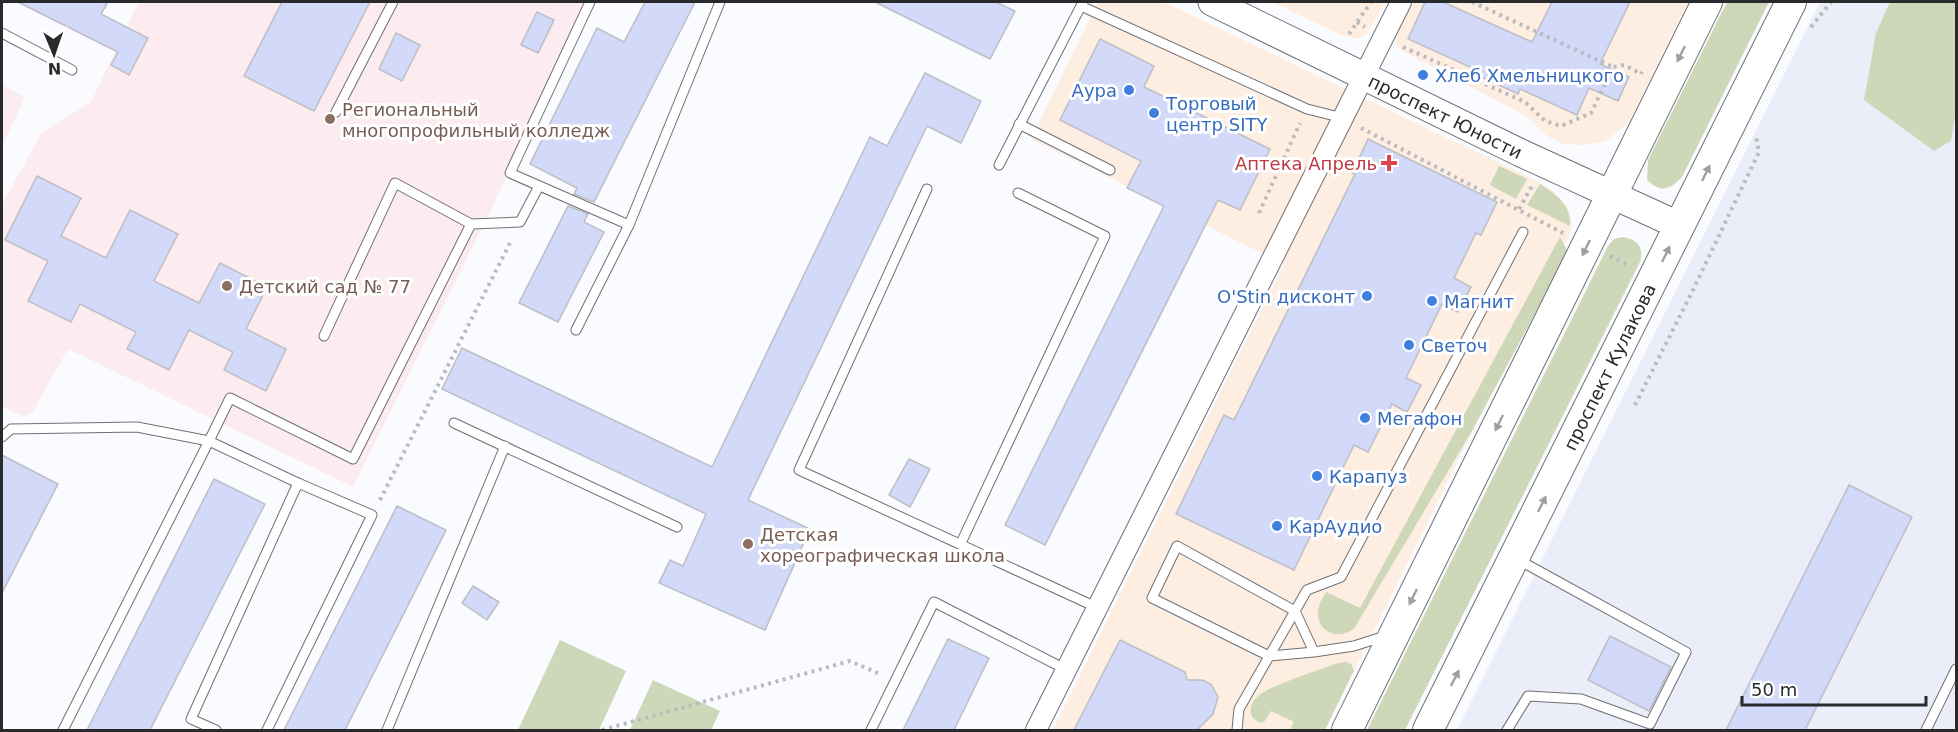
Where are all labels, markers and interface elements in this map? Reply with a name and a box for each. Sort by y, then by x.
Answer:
north arrow [24,24,84,84]
one-way arrow [1677,45,1687,63]
text: N [47,59,62,78]
place label: Хлеб Хмельницкого [1435,65,1624,86]
marker: Хлеб Хмельницкого [1416,68,1430,82]
street label: проспект Юности [1365,70,1526,163]
place label: Аура [1072,80,1117,101]
marker: Аура [1122,83,1136,97]
place label: Торговый центр SITY [1165,93,1268,135]
place label: Региональный многопрофильный колледж [342,99,610,141]
marker: Торговый центр SITY [1147,106,1161,120]
marker: Региональный многопрофильный колледж [323,112,337,126]
place label: Аптека Апрель [1235,153,1377,174]
marker: Аптека Апрель [1382,156,1396,170]
one-way arrow [1702,165,1711,182]
one-way arrow [1581,239,1591,256]
one-way arrow [1661,245,1671,263]
place label: Детский сад № 77 [239,276,411,297]
marker: Детский сад № 77 [220,279,234,293]
street label: проспект Кулакова [1559,280,1660,454]
place label: O'Stin дисконт [1217,286,1355,307]
marker: O'Stin дисконт [1360,289,1374,303]
place label: Магнит [1444,291,1514,312]
marker: Магнит [1425,294,1439,308]
place label: Светоч [1421,335,1487,356]
marker: Светоч [1402,338,1416,352]
place label: Мегафон [1377,408,1462,429]
marker: Мегафон [1358,411,1372,425]
one-way arrow [1495,414,1504,431]
place label: Карапуз [1329,466,1407,487]
marker: Карапуз [1310,469,1324,483]
one-way arrow [1537,495,1546,512]
place label: КарАудио [1289,516,1382,537]
marker: КарАудио [1270,519,1284,533]
place label: Детская хореографическая школа [760,524,1005,566]
marker: Детская хореографическая школа [741,537,755,551]
one-way arrow [1408,589,1417,606]
scale bar [1742,669,1926,707]
one-way arrow [1450,670,1459,687]
text: 50 m [1751,679,1797,700]

